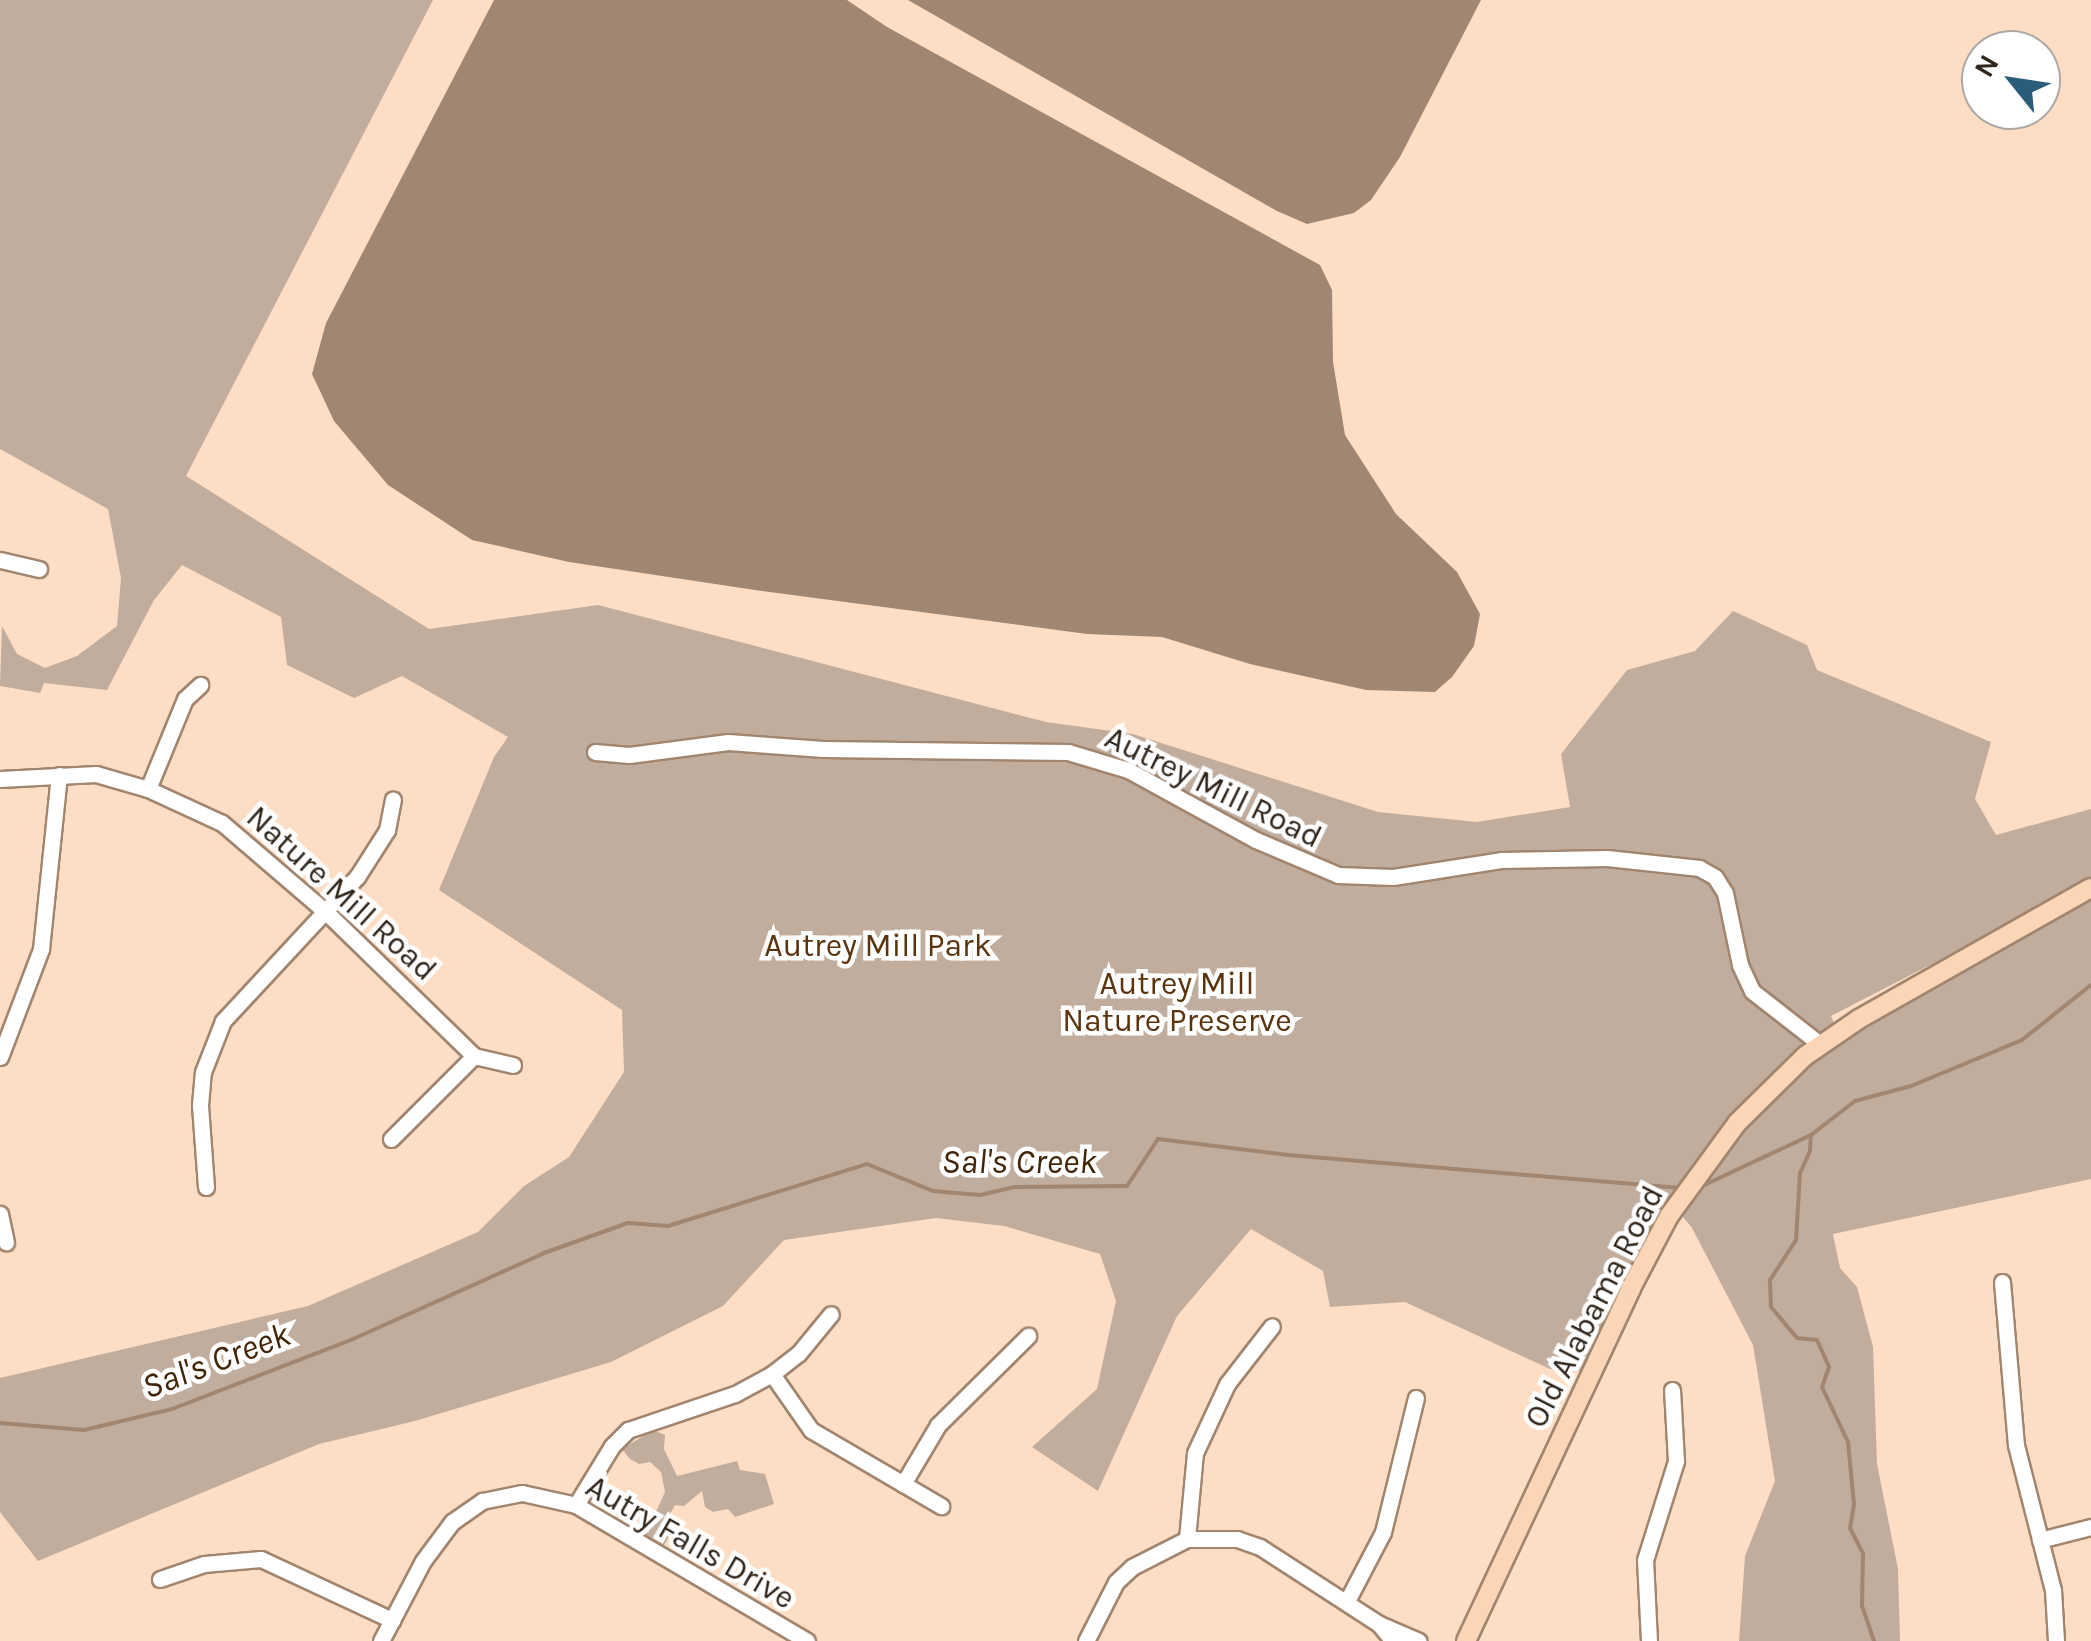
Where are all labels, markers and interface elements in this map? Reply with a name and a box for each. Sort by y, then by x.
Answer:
north arrow [1961,30,2061,130]
text: N [1967,49,2006,83]
street label: Autrey Mill Road [1098,719,1328,857]
street label: Nature Mill Road [238,799,444,989]
park label: Autrey Mill Park [764,927,992,965]
park label: Autrey Mill Nature Preserve [1062,966,1292,1041]
water label: Sal's Creek [941,1141,1097,1183]
street label: Old Alabama Road [1517,1180,1673,1434]
water label: Sal's Creek [136,1314,296,1408]
street label: Autry Falls Drive [579,1468,801,1618]

